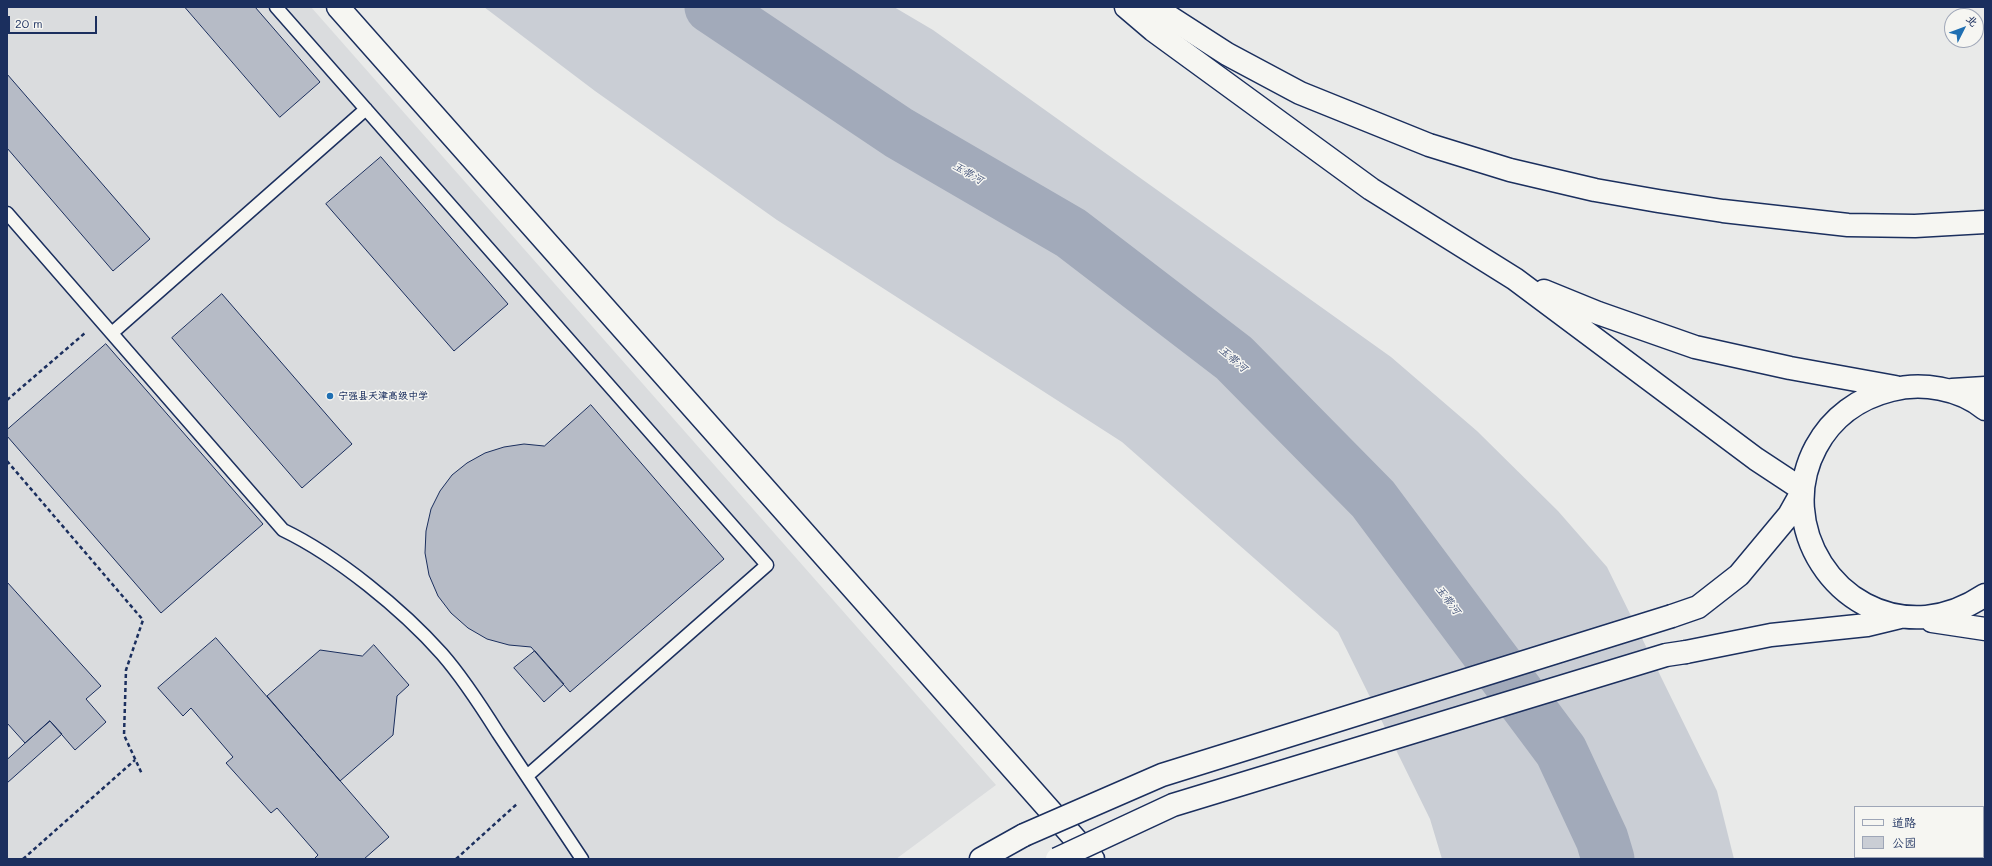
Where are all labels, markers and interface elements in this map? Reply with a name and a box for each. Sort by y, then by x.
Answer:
scale bar [10,8,99,34]
north arrow [1944,8,1984,48]
text: 北 [1963,11,1982,29]
text: 20 m [15,15,43,31]
water label: 玉带河 [950,159,986,187]
water label: 玉带河 [1216,343,1250,375]
place label: 宁强县天津高级中学 [338,390,428,402]
marker: 宁强县天津高级中学 [325,391,335,401]
water label: 玉带河 [1433,583,1463,617]
legend [1854,806,1984,858]
text: 道路 [1892,814,1916,830]
text: 公园 [1892,834,1916,850]

